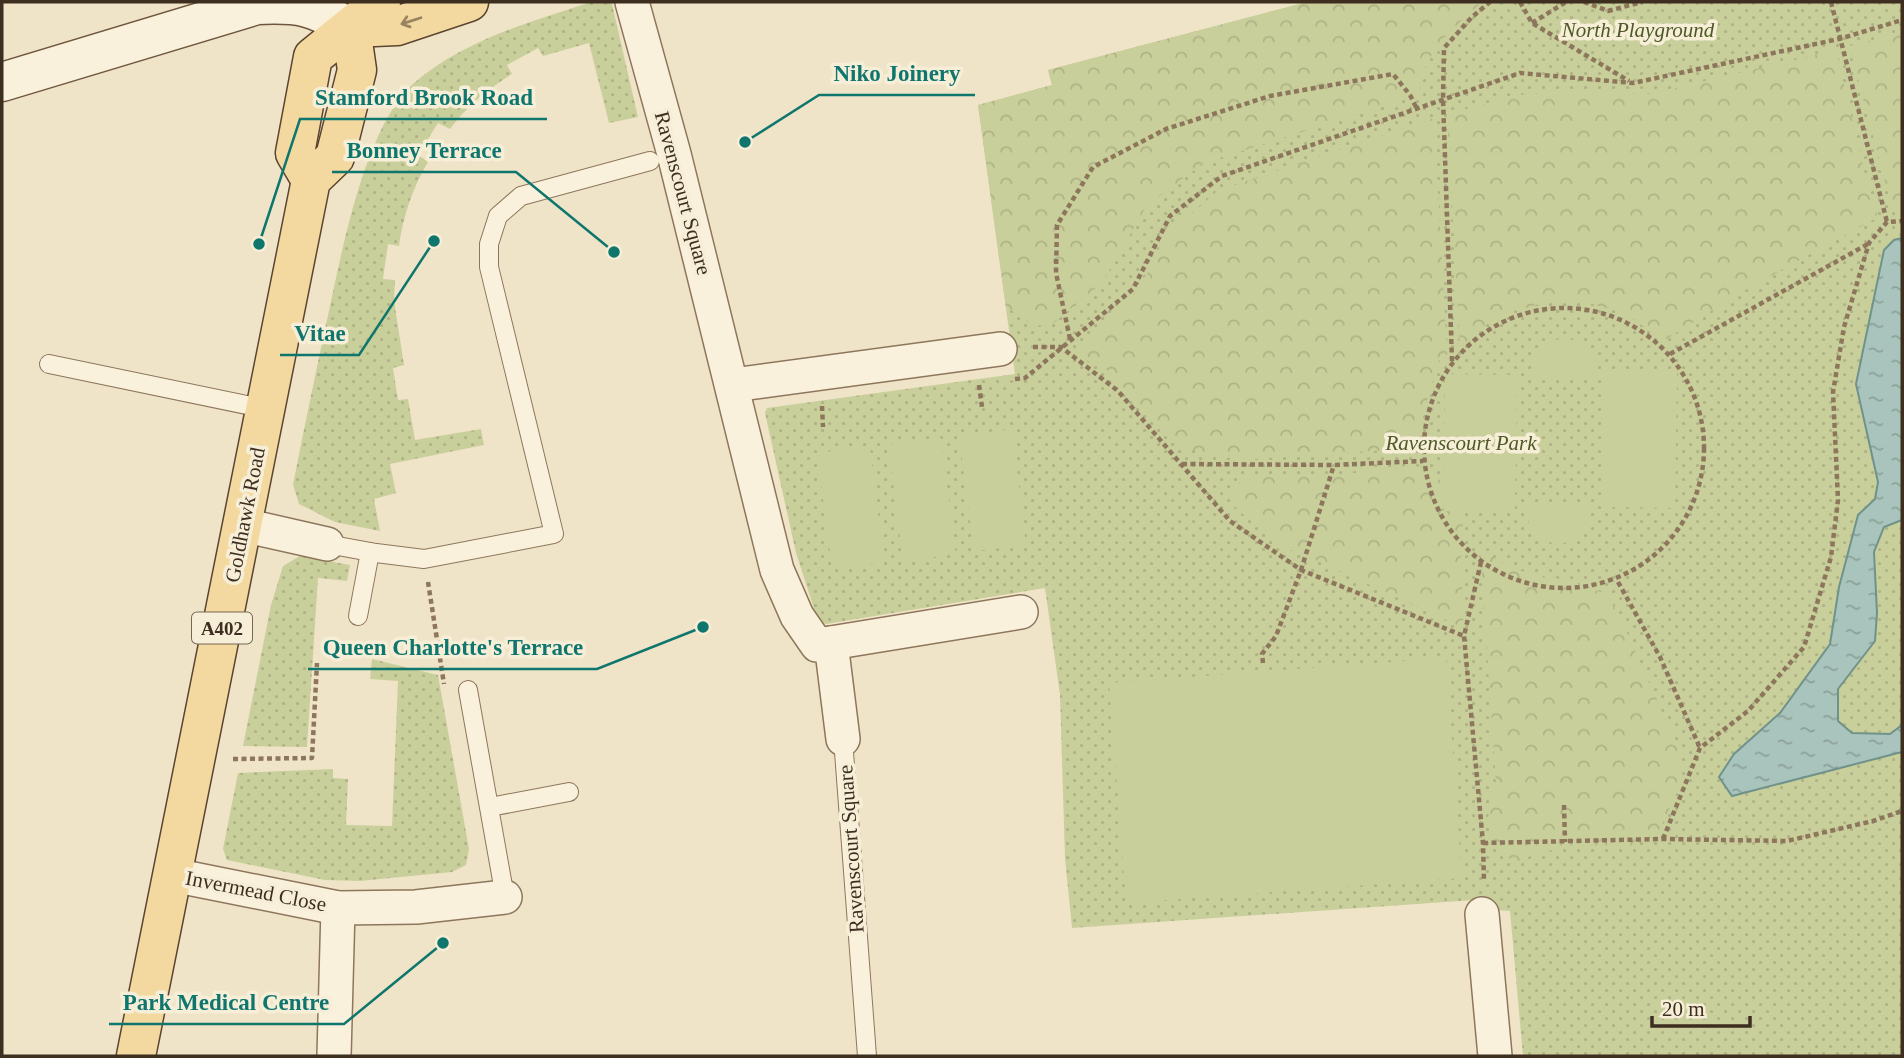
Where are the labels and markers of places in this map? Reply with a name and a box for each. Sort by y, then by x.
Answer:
callout: Niko Joinery [819,51,975,95]
callout: Stamford Brook Road [300,75,547,119]
callout: Bonney Terrace [332,128,516,172]
callout: Vitae [280,311,359,355]
callout: Queen Charlotte's Terrace [308,625,597,669]
callout: Park Medical Centre [109,980,344,1024]

